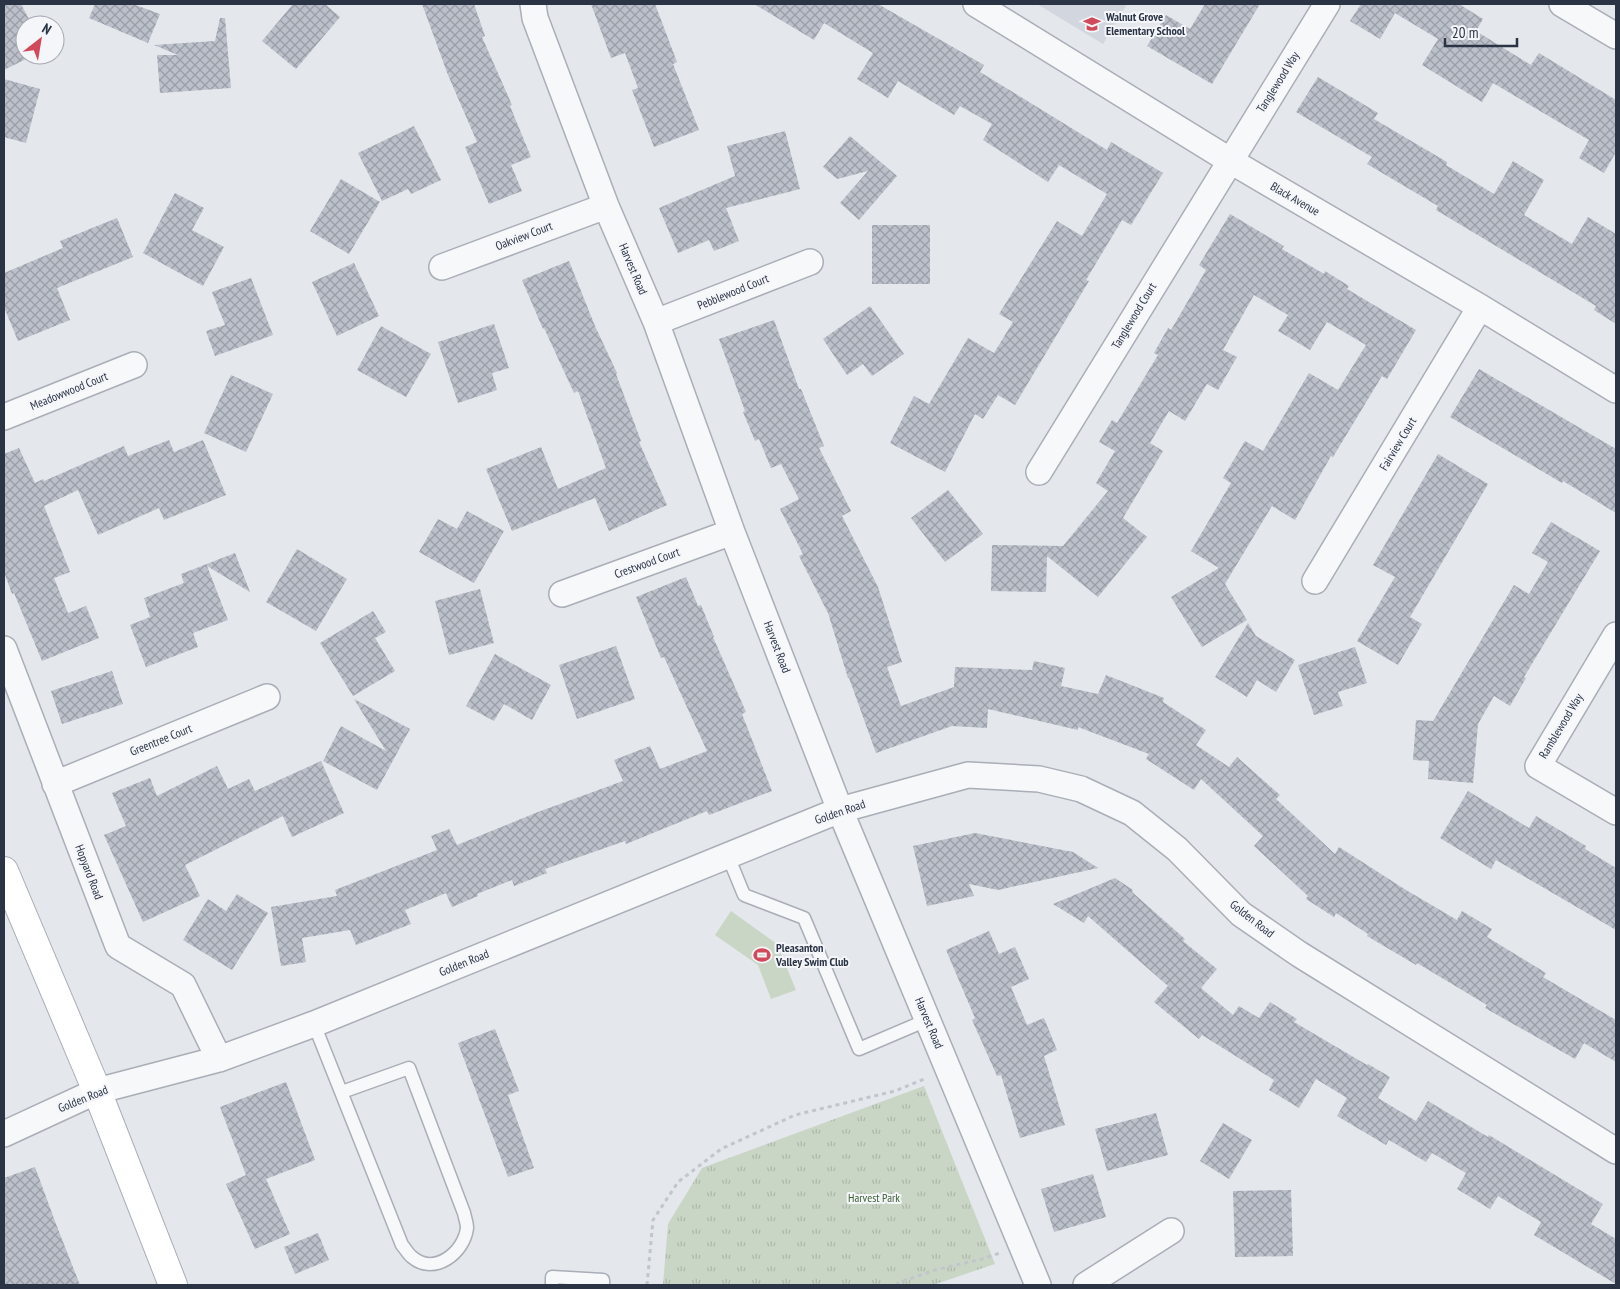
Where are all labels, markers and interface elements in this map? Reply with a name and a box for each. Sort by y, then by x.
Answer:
place label: Walnut Grove Elementary School [1105,9,1185,38]
school or university icon: Walnut Grove Elementary School [1082,14,1102,34]
north arrow [15,15,65,65]
scale bar [1445,15,1518,47]
text: N [39,19,55,39]
text: 20 m [1452,23,1478,42]
street label: Tanglewood Way [1253,48,1303,115]
street label: Black Avenue [1268,178,1323,219]
street label: Oakview Court [493,218,555,253]
street label: Harvest Road [616,241,651,297]
street label: Pebblewood Court [695,270,771,313]
street label: Tanglewood Court [1108,279,1160,352]
street label: Meadowwood Court [28,368,110,413]
street label: Fairview Court [1376,414,1420,473]
street label: Crestwood Court [612,544,682,581]
street label: Harvest Road [761,619,794,675]
street label: Ramblewood Way [1535,690,1586,761]
street label: Greentree Court [128,720,195,759]
street label: Golden Road [813,796,867,827]
street label: Hopyard Road [72,842,107,901]
street label: Golden Road [1227,897,1278,941]
place label: Pleasanton Valley Swim Club [775,940,849,969]
sports icon: Pleasanton Valley Swim Club [752,945,772,965]
street label: Golden Road [437,946,491,979]
street label: Harvest Road [912,995,947,1051]
street label: Golden Road [56,1082,110,1115]
park label: Harvest Park [848,1190,900,1205]

